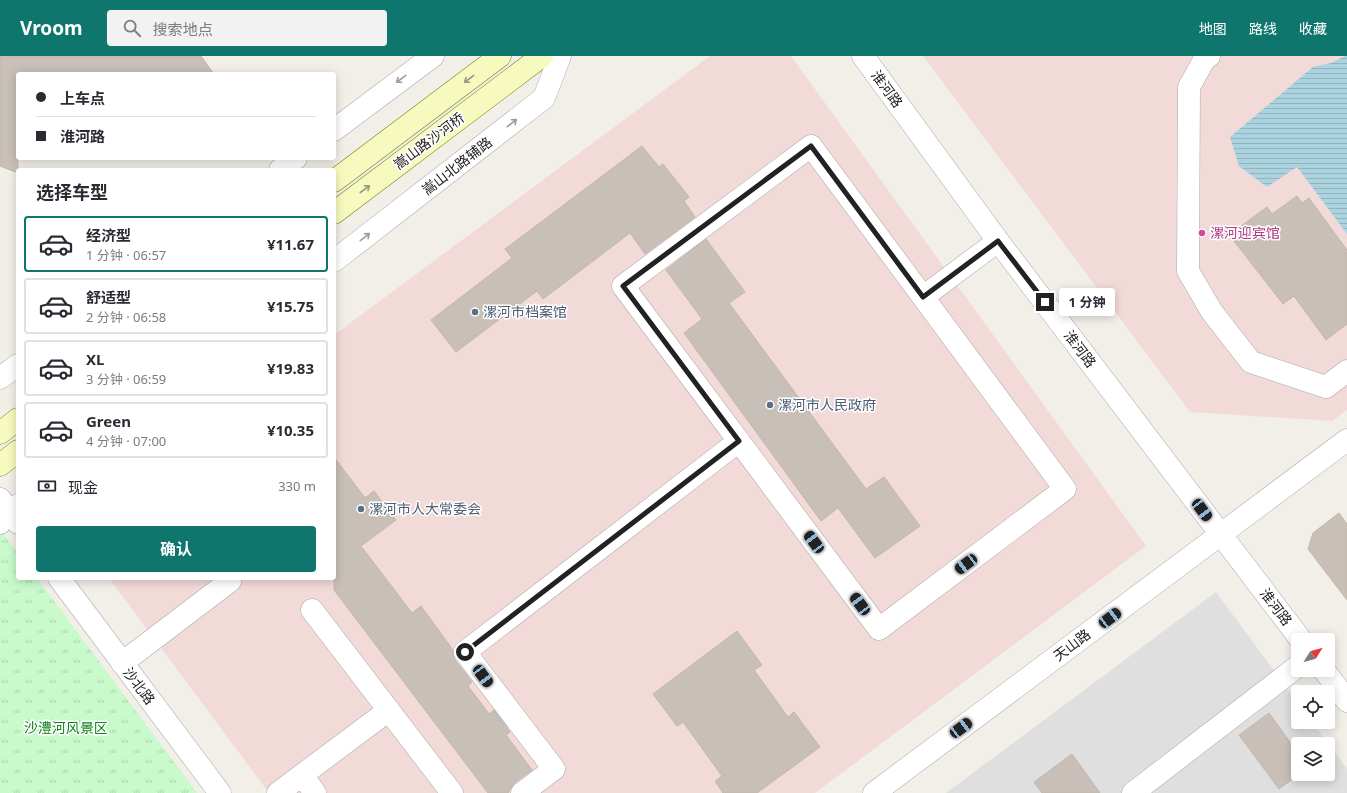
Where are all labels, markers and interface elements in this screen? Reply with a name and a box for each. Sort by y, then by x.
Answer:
search box [107,10,387,46]
text: Vroom [20,15,83,41]
icon: search [121,17,143,39]
text: 搜索地点 [153,19,213,39]
text: 地图 [1199,19,1227,38]
text: 路线 [1249,19,1277,38]
text: 收藏 [1299,19,1327,38]
street label: 淮河路 [867,66,907,111]
one-way arrow [396,75,407,83]
one-way arrow [463,75,474,84]
text: 上车点 [60,88,105,108]
street label: 嵩山路沙河桥 [389,108,468,173]
one-way arrow [507,119,518,127]
text: 淮河路 [60,126,105,146]
street label: 嵩山北路辅路 [418,132,496,199]
text: 选择车型 [36,180,108,204]
one-way arrow [360,185,371,194]
place label: 漯河迎宾馆 [1210,223,1280,242]
text: 经济型 [86,225,131,245]
icon: car [38,226,74,262]
marker: 漯河迎宾馆 [1197,228,1207,238]
one-way arrow [359,233,370,241]
text: ¥11.67 [267,234,314,254]
text: 1 分钟 · 06:57 [86,246,166,264]
text: 舒适型 [86,287,131,307]
icon: car [38,288,74,324]
callout: 1 分钟 [1059,288,1115,316]
route end [1036,293,1054,311]
text: 1 分钟 [1069,293,1105,311]
text: ¥15.75 [267,296,314,316]
place label: 漯河市档案馆 [483,302,567,321]
marker: 漯河市档案馆 [470,307,480,317]
text: 2 分钟 · 06:58 [86,308,166,326]
street label: 淮河路 [1060,326,1101,371]
text: XL [86,349,104,369]
icon: car [38,350,74,386]
text: ¥19.83 [267,358,314,378]
text: 3 分钟 · 06:59 [86,370,166,388]
place label: 漯河市人民政府 [778,395,876,414]
marker: 漯河市人民政府 [765,400,775,410]
text: Green [86,411,131,431]
icon: car [38,412,74,448]
text: ¥10.35 [267,420,314,440]
text: 4 分钟 · 07:00 [86,432,166,450]
icon: cash [36,475,58,497]
text: 现金 [68,477,98,497]
text: 330 m [278,477,316,495]
car [1190,497,1214,523]
place label: 漯河市人大常委会 [369,499,481,518]
marker: 漯河市人大常委会 [356,504,366,514]
button: 确认 [36,526,316,572]
car [802,529,826,555]
car [953,552,979,576]
street label: 淮河路 [1256,584,1297,629]
car [848,591,872,617]
car [1097,606,1123,630]
street label: 天山路 [1049,624,1094,665]
north arrow [1291,633,1335,677]
map controls [1291,633,1335,781]
route start [456,643,474,661]
street label: 沙北路 [119,663,160,708]
car [471,663,495,689]
button: locate [1291,685,1335,729]
car [948,716,974,740]
park label: 沙澧河风景区 [24,718,108,737]
button: layers [1291,737,1335,781]

